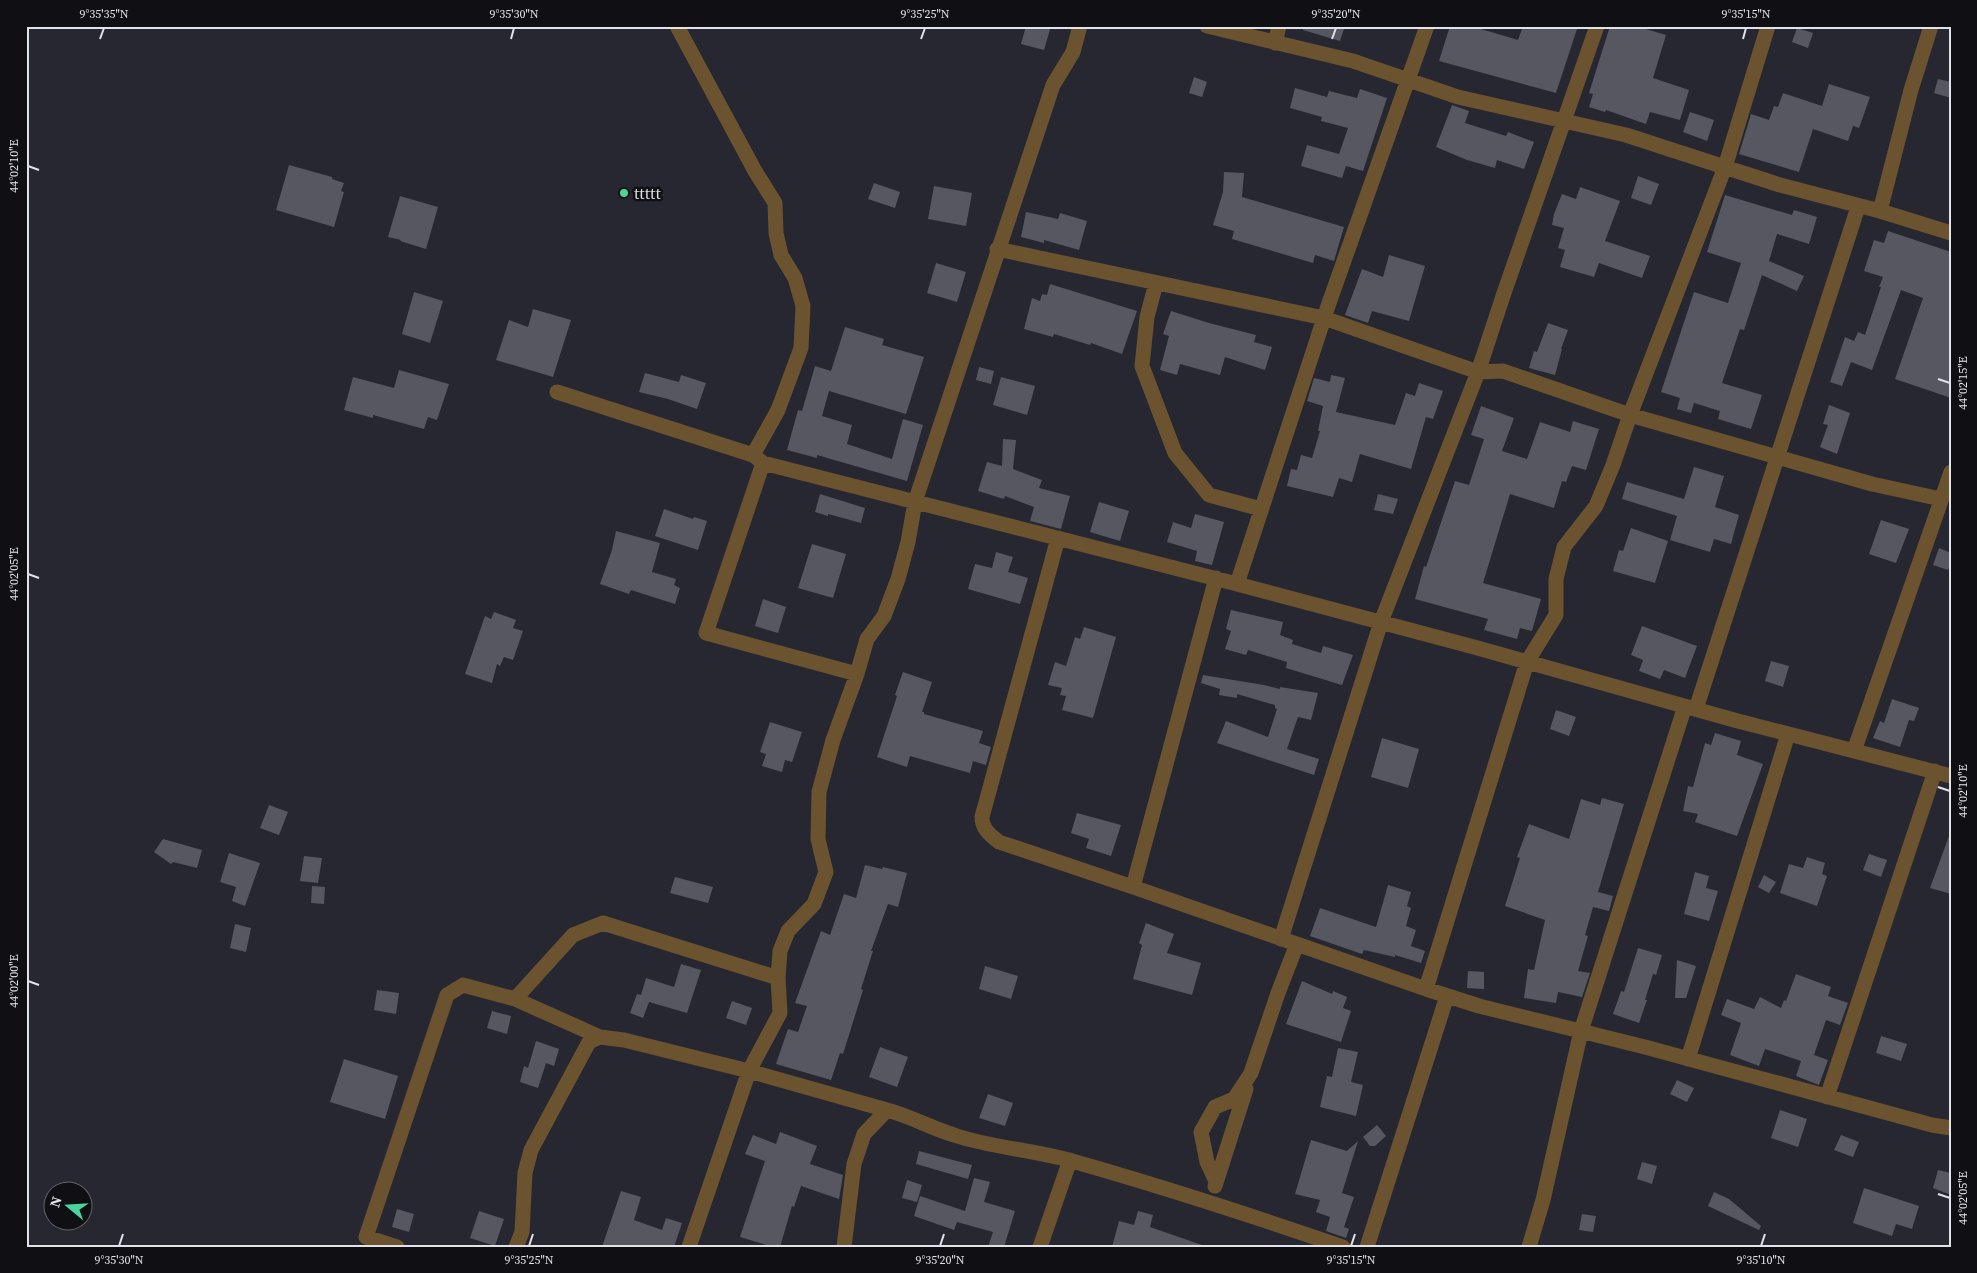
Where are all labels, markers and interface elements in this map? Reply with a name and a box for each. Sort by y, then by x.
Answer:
text: 9°35'35"N [79,6,129,22]
text: 9°35'30"N [489,6,539,22]
text: 9°35'25"N [900,6,950,22]
text: 9°35'20"N [1311,6,1361,22]
text: 9°35'15"N [1721,6,1771,22]
text: 44°02'10"E [6,139,22,193]
place label: ttttt [634,182,661,204]
marker: ttttt [618,187,630,199]
text: 44°02'15"E [1955,356,1971,410]
text: 44°02'05"E [6,547,22,601]
text: 44°02'10"E [1955,764,1971,818]
text: 44°02'00"E [6,954,22,1008]
text: 44°02'05"E [1955,1171,1971,1225]
north arrow [42,1180,92,1230]
text: N [45,1194,67,1210]
text: 9°35'30"N [94,1252,144,1268]
text: 9°35'25"N [504,1252,554,1268]
text: 9°35'20"N [915,1252,965,1268]
text: 9°35'15"N [1326,1252,1376,1268]
text: 9°35'10"N [1736,1252,1786,1268]

